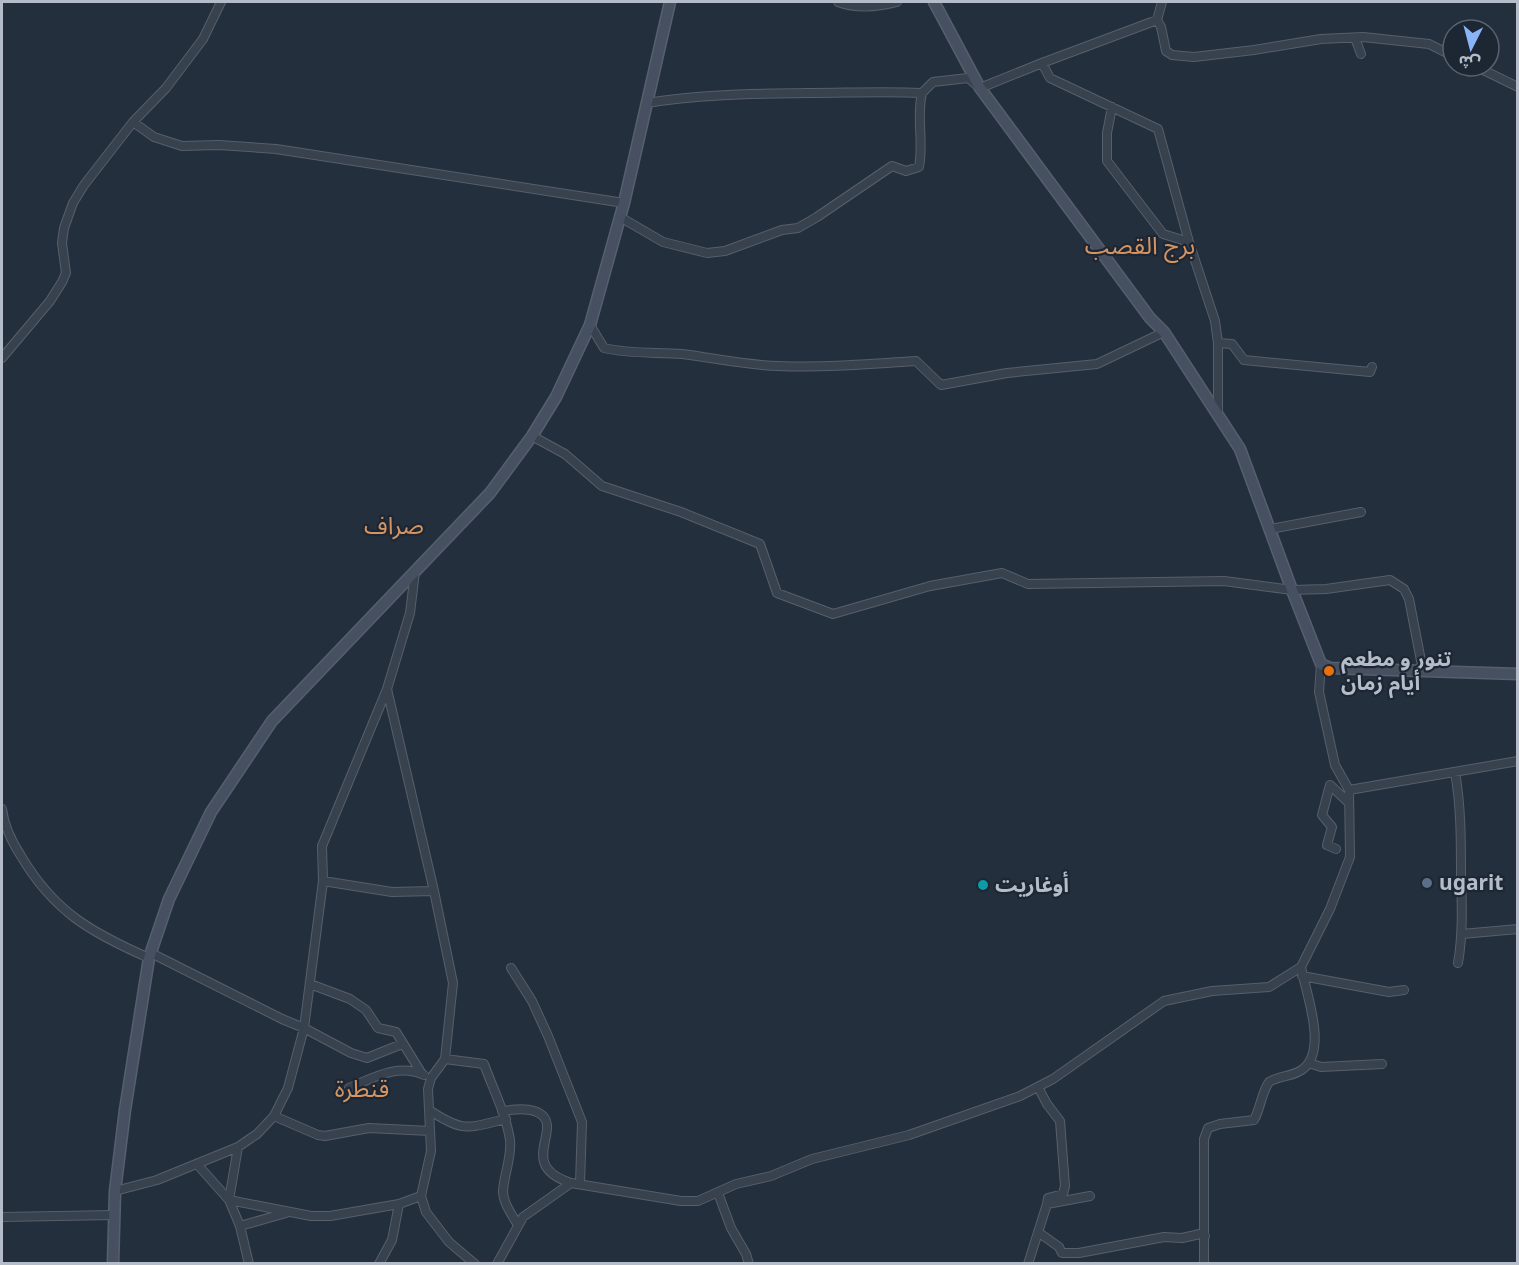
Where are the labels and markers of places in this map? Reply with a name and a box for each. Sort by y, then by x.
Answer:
place label: تنور و مطعم أيام زمان [1341,644,1452,699]
marker: تنور و مطعم أيام زمان [1322,664,1336,678]
place label: ugarit [1439,868,1503,896]
place label: أوغاريت [995,870,1069,898]
marker: ugarit [1420,876,1434,890]
marker: أوغاريت [976,878,990,892]

